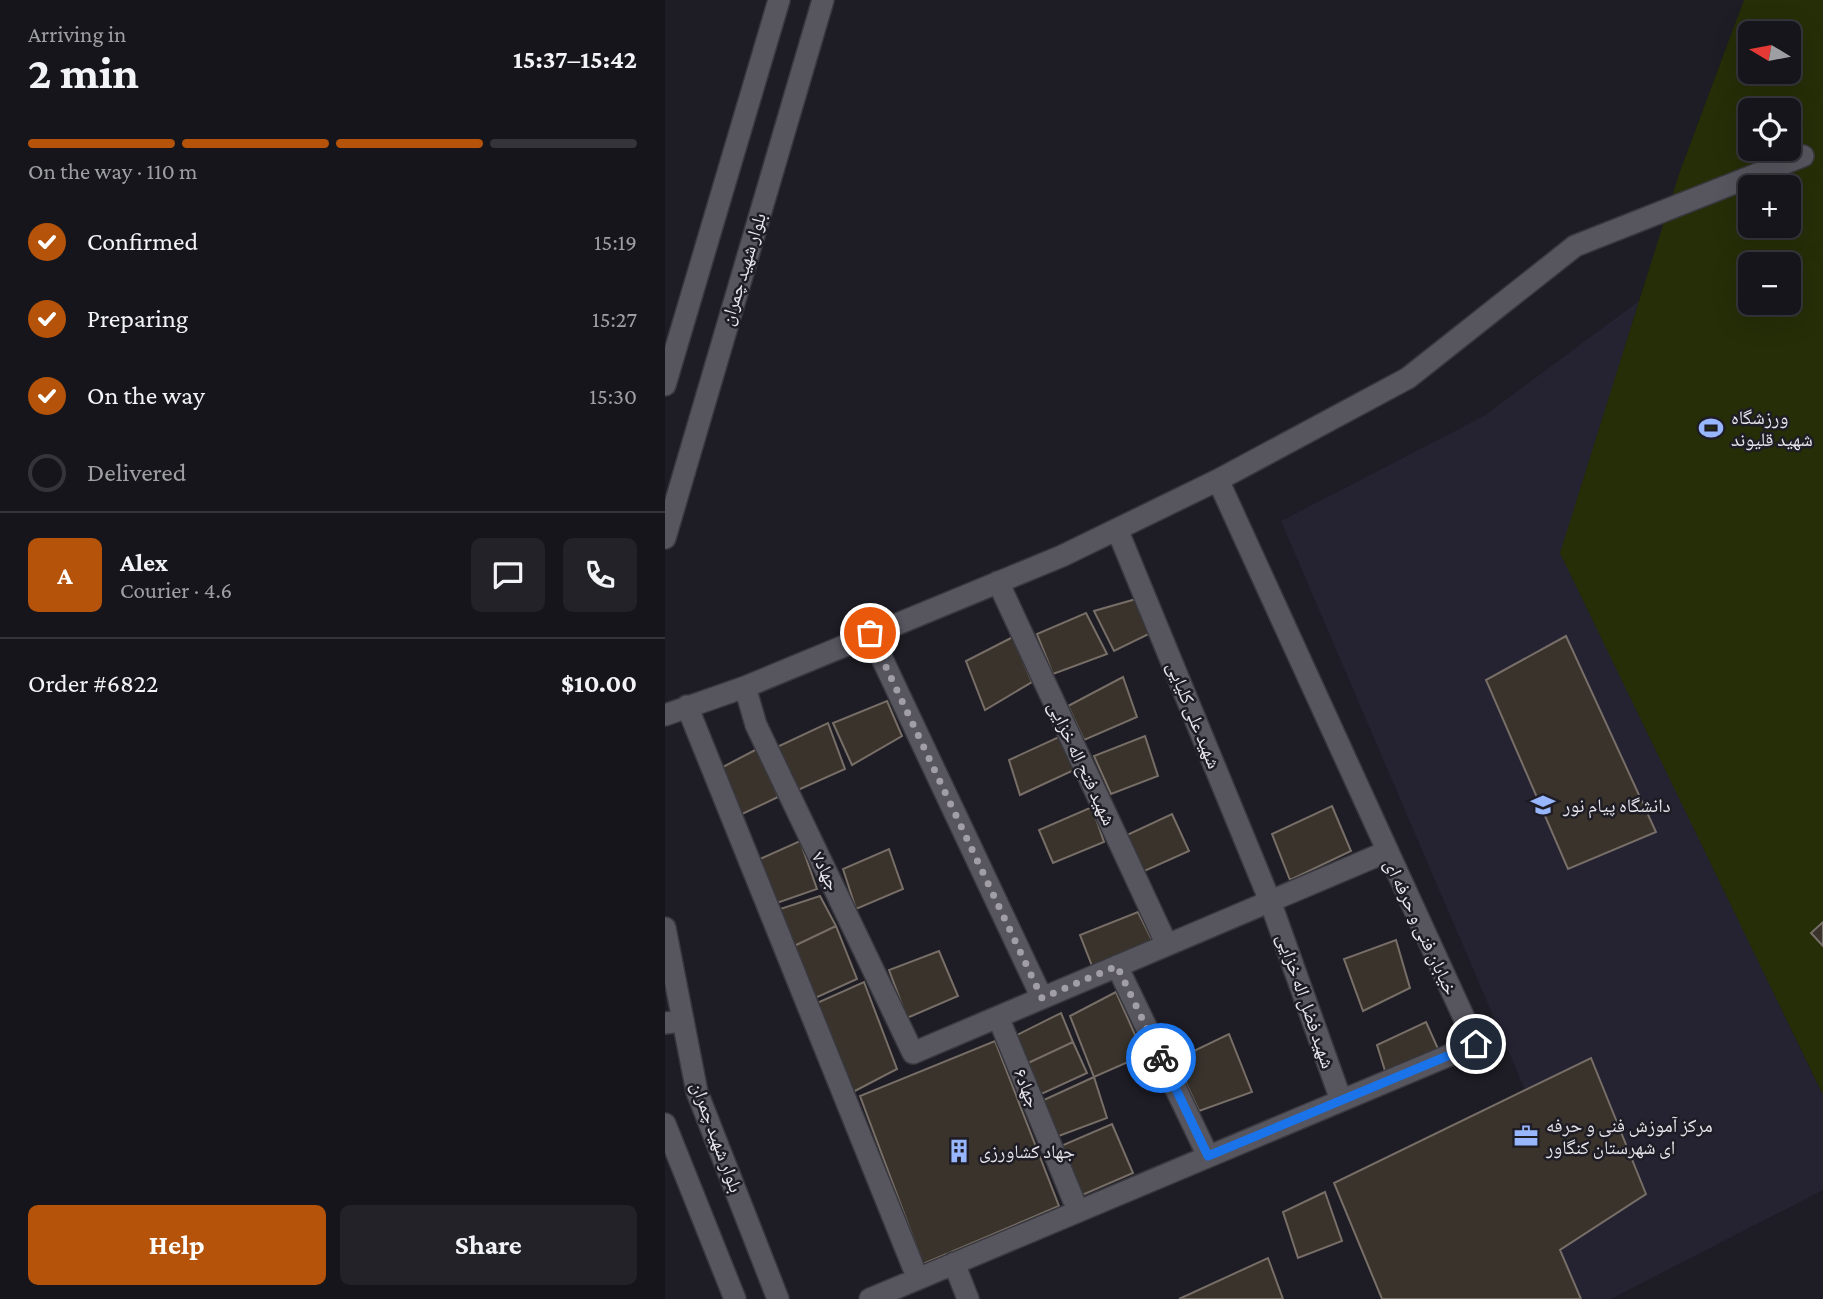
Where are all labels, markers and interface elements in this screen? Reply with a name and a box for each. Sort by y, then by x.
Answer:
text: Arriving in [28,21,126,47]
north arrow [1738,21,1801,84]
map controls [1738,21,1801,315]
text: 15:37–15:42 [513,45,637,74]
text: 2 min [28,47,139,98]
button: locate [1738,98,1801,161]
text: On the way · 110 m [28,158,198,184]
button: + [1738,175,1801,238]
street label: بلوار شهید چمران [716,210,771,328]
icon: check [28,223,66,261]
text: Confirmed [87,227,198,256]
text: 15:19 [594,229,637,255]
button: − [1738,252,1801,315]
icon: check [28,300,66,338]
text: Preparing [87,304,188,333]
text: 15:27 [592,306,637,332]
icon: check [28,377,66,415]
text: On the way [87,381,205,410]
text: 15:30 [589,383,637,409]
place label: ورزشگاه شهید قلیوند [1731,407,1813,451]
sports icon: ورزشگاه شهید قلیوند [1697,414,1725,442]
text: Delivered [87,458,186,487]
button: chat [471,538,545,612]
button: phone [563,538,637,612]
text: Alex [120,548,168,577]
text: A [57,561,73,590]
text: Courier · 4.6 [120,577,232,603]
pin [840,603,900,663]
icon: bag [851,614,889,652]
street label: شهید علی کلیایی [1162,658,1225,772]
text: Order #6822 [28,669,158,698]
text: $10.00 [561,669,637,698]
street label: شهید فتح اله خزایی [1042,698,1120,829]
school or university icon: دانشگاه پیام نور [1529,791,1557,819]
place label: دانشگاه پیام نور [1562,795,1671,819]
street label: جهاد۷ [807,848,844,894]
street label: خیابان فنی و حرفه ای [1379,856,1462,999]
street label: شهید فضل اله خزایی [1272,931,1339,1072]
pin [1446,1014,1506,1074]
courier [1126,1023,1196,1093]
icon: home [1457,1025,1495,1063]
icon: bike [1142,1039,1180,1077]
street label: جهاد۶ [1009,1065,1044,1111]
street label: بلوار شهید چمران [686,1079,747,1196]
place label: مرکز آموزش فنی و حرفه ای شهرستان کنگاور [1545,1115,1713,1159]
office icon: مرکز آموزش فنی و حرفه ای شهرستان کنگاور [1512,1122,1540,1150]
building icon: جهاد کشاورزی [945,1137,973,1165]
place label: جهاد کشاورزی [979,1141,1075,1163]
button: Help [28,1205,326,1285]
button: Share [340,1205,637,1285]

